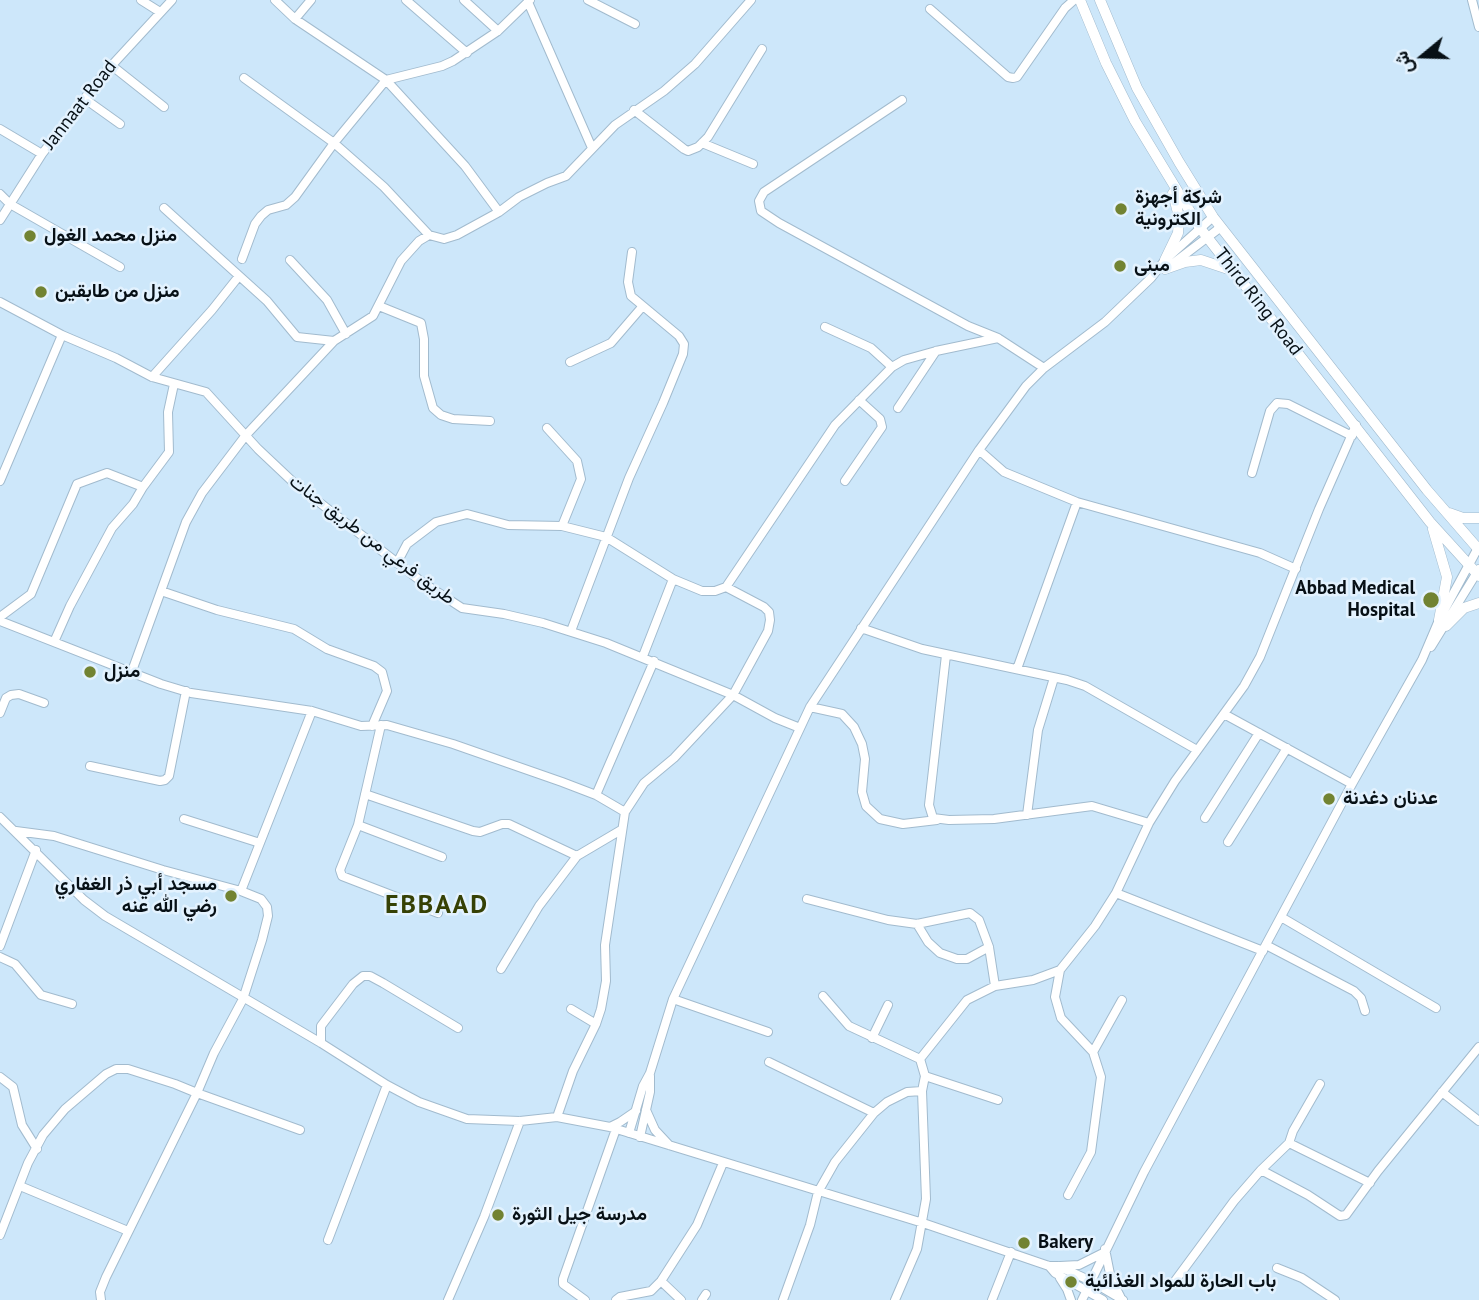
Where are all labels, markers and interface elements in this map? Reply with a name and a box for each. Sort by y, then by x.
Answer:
north arrow [1388,21,1458,91]
text: ش [1388,48,1418,78]
street label: Jannaat Road [38,56,122,154]
place label: شركة أجهزة الكترونية [1135,187,1222,231]
marker: شركة أجهزة الكترونية [1113,201,1129,217]
place label: منزل محمد الغول [44,225,177,247]
marker: منزل محمد الغول [22,228,38,244]
street label: Third Ring Road [1209,244,1307,360]
place label: مبنى [1134,255,1170,277]
marker: مبنى [1112,258,1128,274]
place label: منزل من طابقين [55,281,180,303]
marker: منزل من طابقين [33,284,49,300]
street label: طريق فرعي من طريق جنات [284,470,460,610]
place label: Abbad Medical Hospital [1295,578,1415,622]
marker: Abbad Medical Hospital [1421,590,1441,610]
place label: منزل [104,661,140,683]
marker: منزل [82,664,98,680]
place label: عدنان دغدنة [1343,788,1438,810]
marker: عدنان دغدنة [1321,791,1337,807]
place label: مسجد أبي ذر الغفاري رضي الله عنه [55,874,217,918]
marker: مسجد أبي ذر الغفاري رضي الله عنه [223,888,239,904]
district label: EBBAAD [386,890,488,922]
place label: مدرسة جيل الثورة [512,1204,647,1226]
marker: مدرسة جيل الثورة [490,1207,506,1223]
place label: Bakery [1038,1232,1093,1254]
marker: Bakery [1016,1235,1032,1251]
place label: باب الحارة للمواد الغذائية [1085,1271,1276,1293]
marker: باب الحارة للمواد الغذائية [1063,1274,1079,1290]

